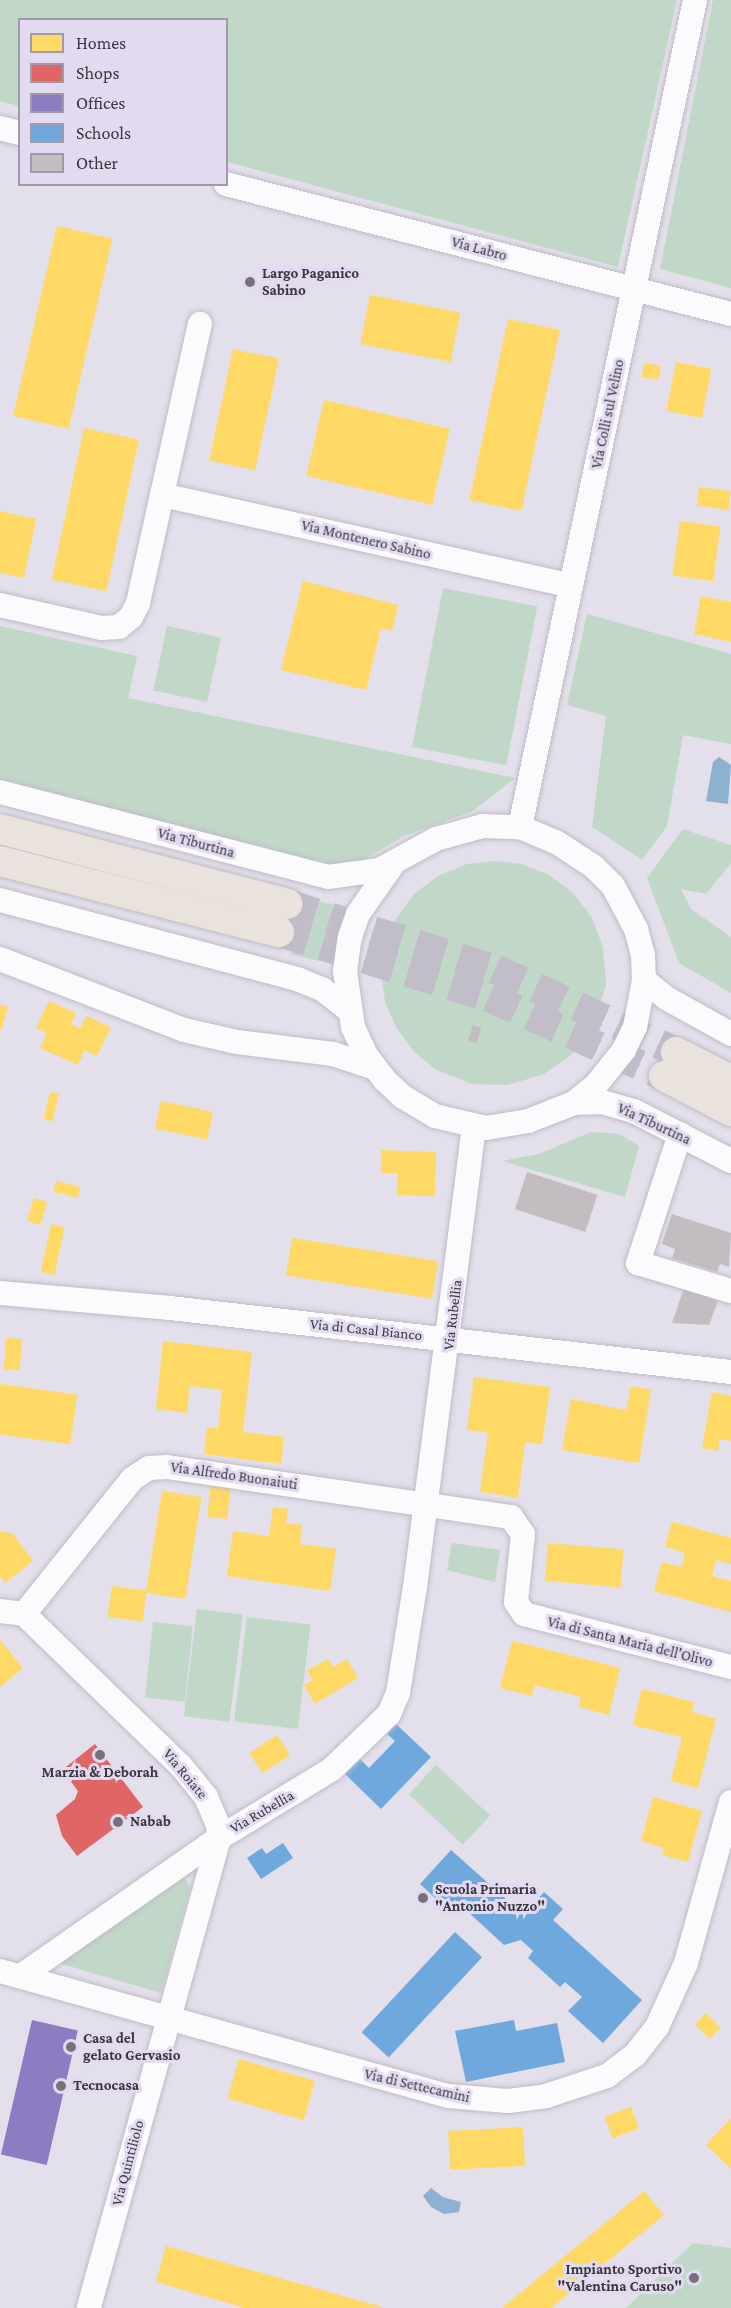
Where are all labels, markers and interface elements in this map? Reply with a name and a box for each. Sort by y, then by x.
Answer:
legend [18,18,228,186]
text: Homes [76,33,126,53]
text: Shops [76,63,120,83]
text: Offices [76,93,125,113]
text: Schools [76,123,131,143]
text: Other [76,153,118,173]
street label: Via Labro [449,233,509,265]
place label: Largo Paganico Sabino [262,264,359,299]
marker: Largo Paganico Sabino [243,275,257,289]
street label: Via Colli sul Velino [588,358,628,470]
street label: Via Montenero Sabino [299,516,433,564]
street label: Via Tiburtina [156,824,236,862]
street label: Via Tiburtina [614,1099,694,1149]
street label: Via Rubellia [440,1279,466,1351]
street label: Via di Casal Bianco [309,1315,423,1345]
street label: Via Alfredo Buonaiuti [169,1458,299,1494]
street label: Via di Santa Maria dell'Olivo [546,1613,714,1671]
street label: Via Roiate [159,1745,211,1803]
marker: Marzia & Deborah [93,1748,107,1762]
place label: Marzia & Deborah [42,1764,158,1782]
street label: Via Rubellia [227,1786,297,1838]
place label: Nabab [130,1813,171,1831]
marker: Nabab [111,1815,125,1829]
place label: Scuola Primaria "Antonio Nuzzo" [435,1880,545,1915]
marker: Scuola Primaria "Antonio Nuzzo" [416,1891,430,1905]
place label: Casa del gelato Gervasio [83,2029,181,2064]
marker: Casa del gelato Gervasio [64,2040,78,2054]
street label: Via di Settecamini [362,2065,472,2107]
place label: Tecnocasa [73,2077,139,2095]
marker: Tecnocasa [54,2079,68,2093]
street label: Via Quintiliolo [108,2118,148,2208]
place label: Impianto Sportivo "Valentina Caruso" [558,2260,682,2295]
marker: Impianto Sportivo "Valentina Caruso" [687,2271,701,2285]

